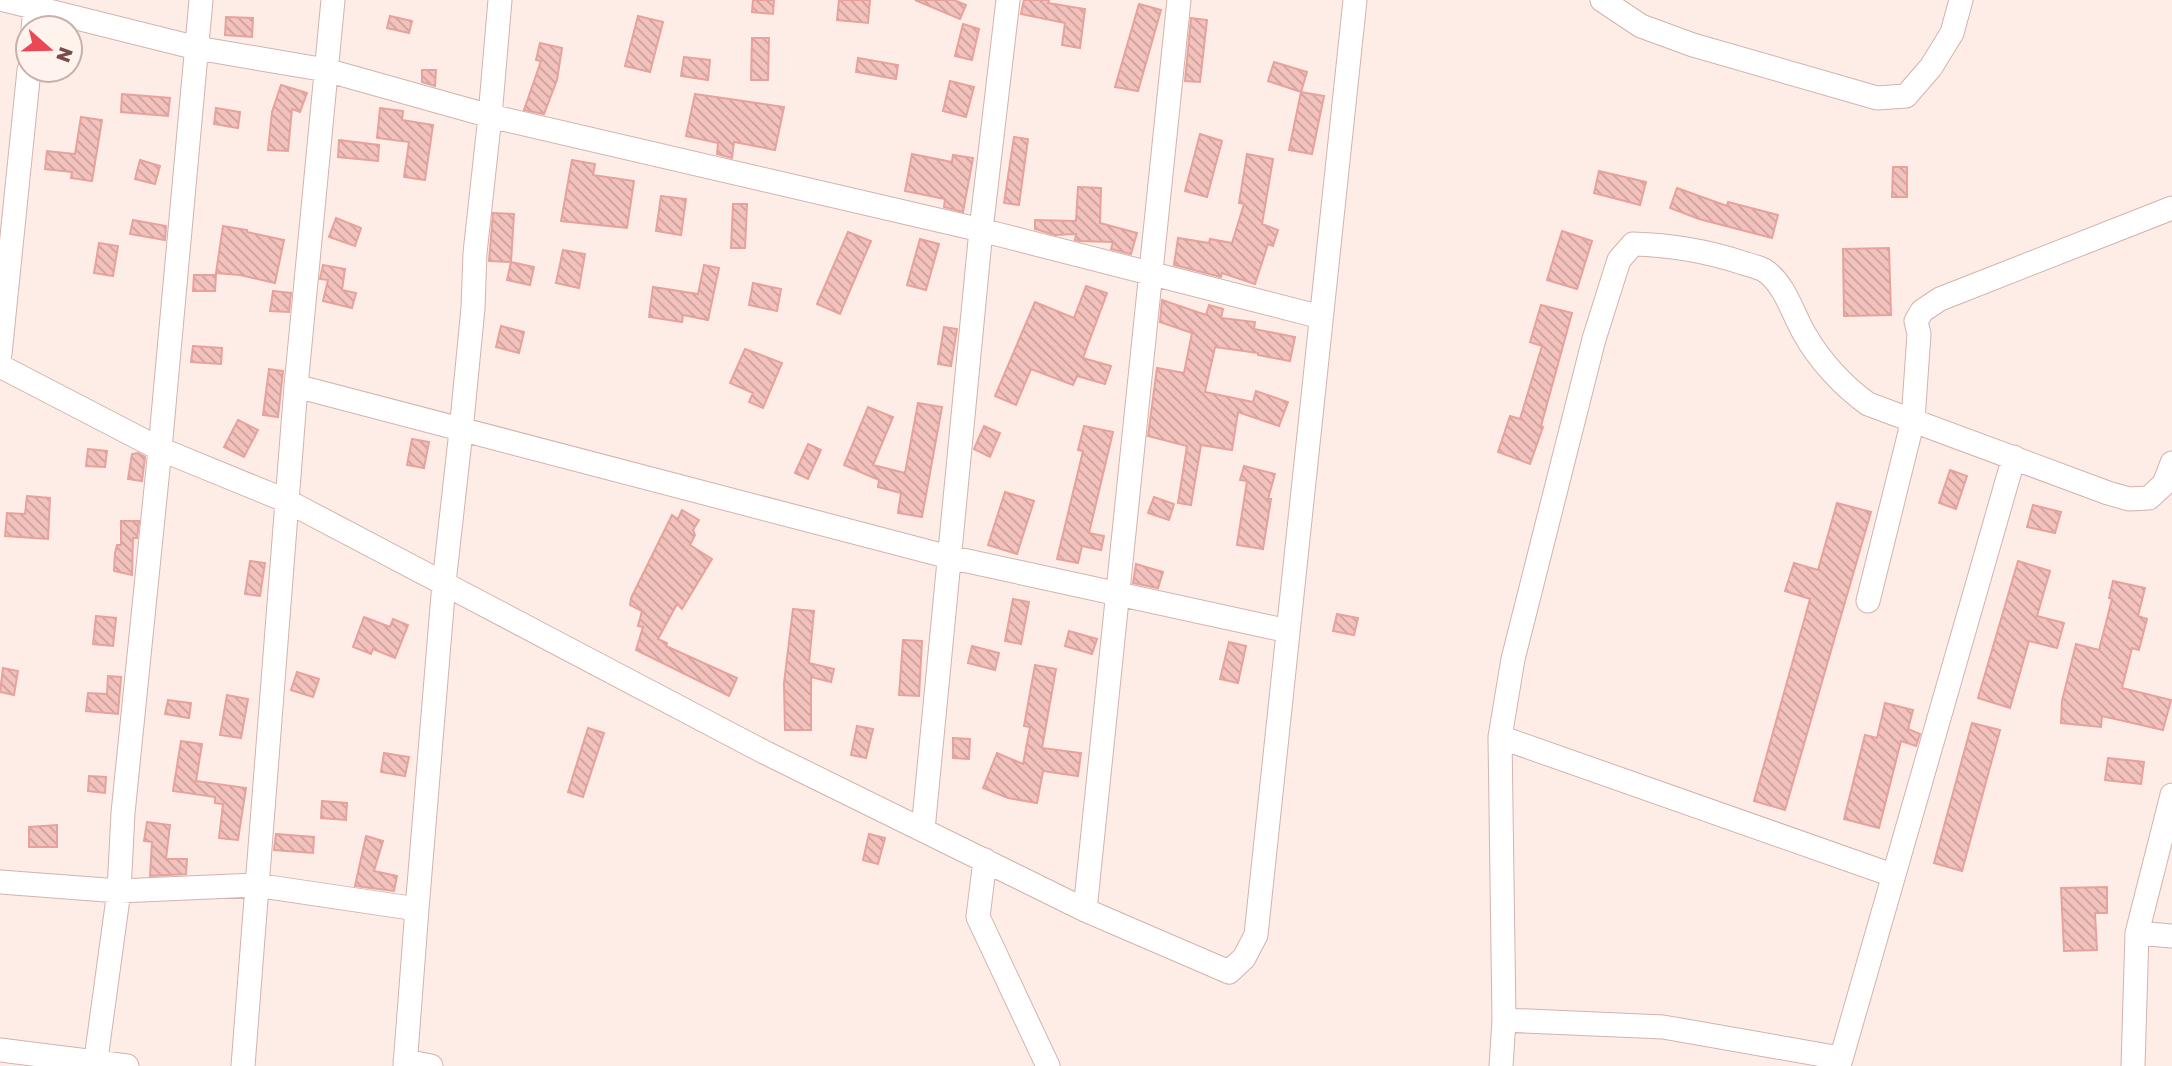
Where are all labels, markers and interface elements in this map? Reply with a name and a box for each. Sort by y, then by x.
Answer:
north arrow [14,14,84,84]
text: N [52,44,79,66]

